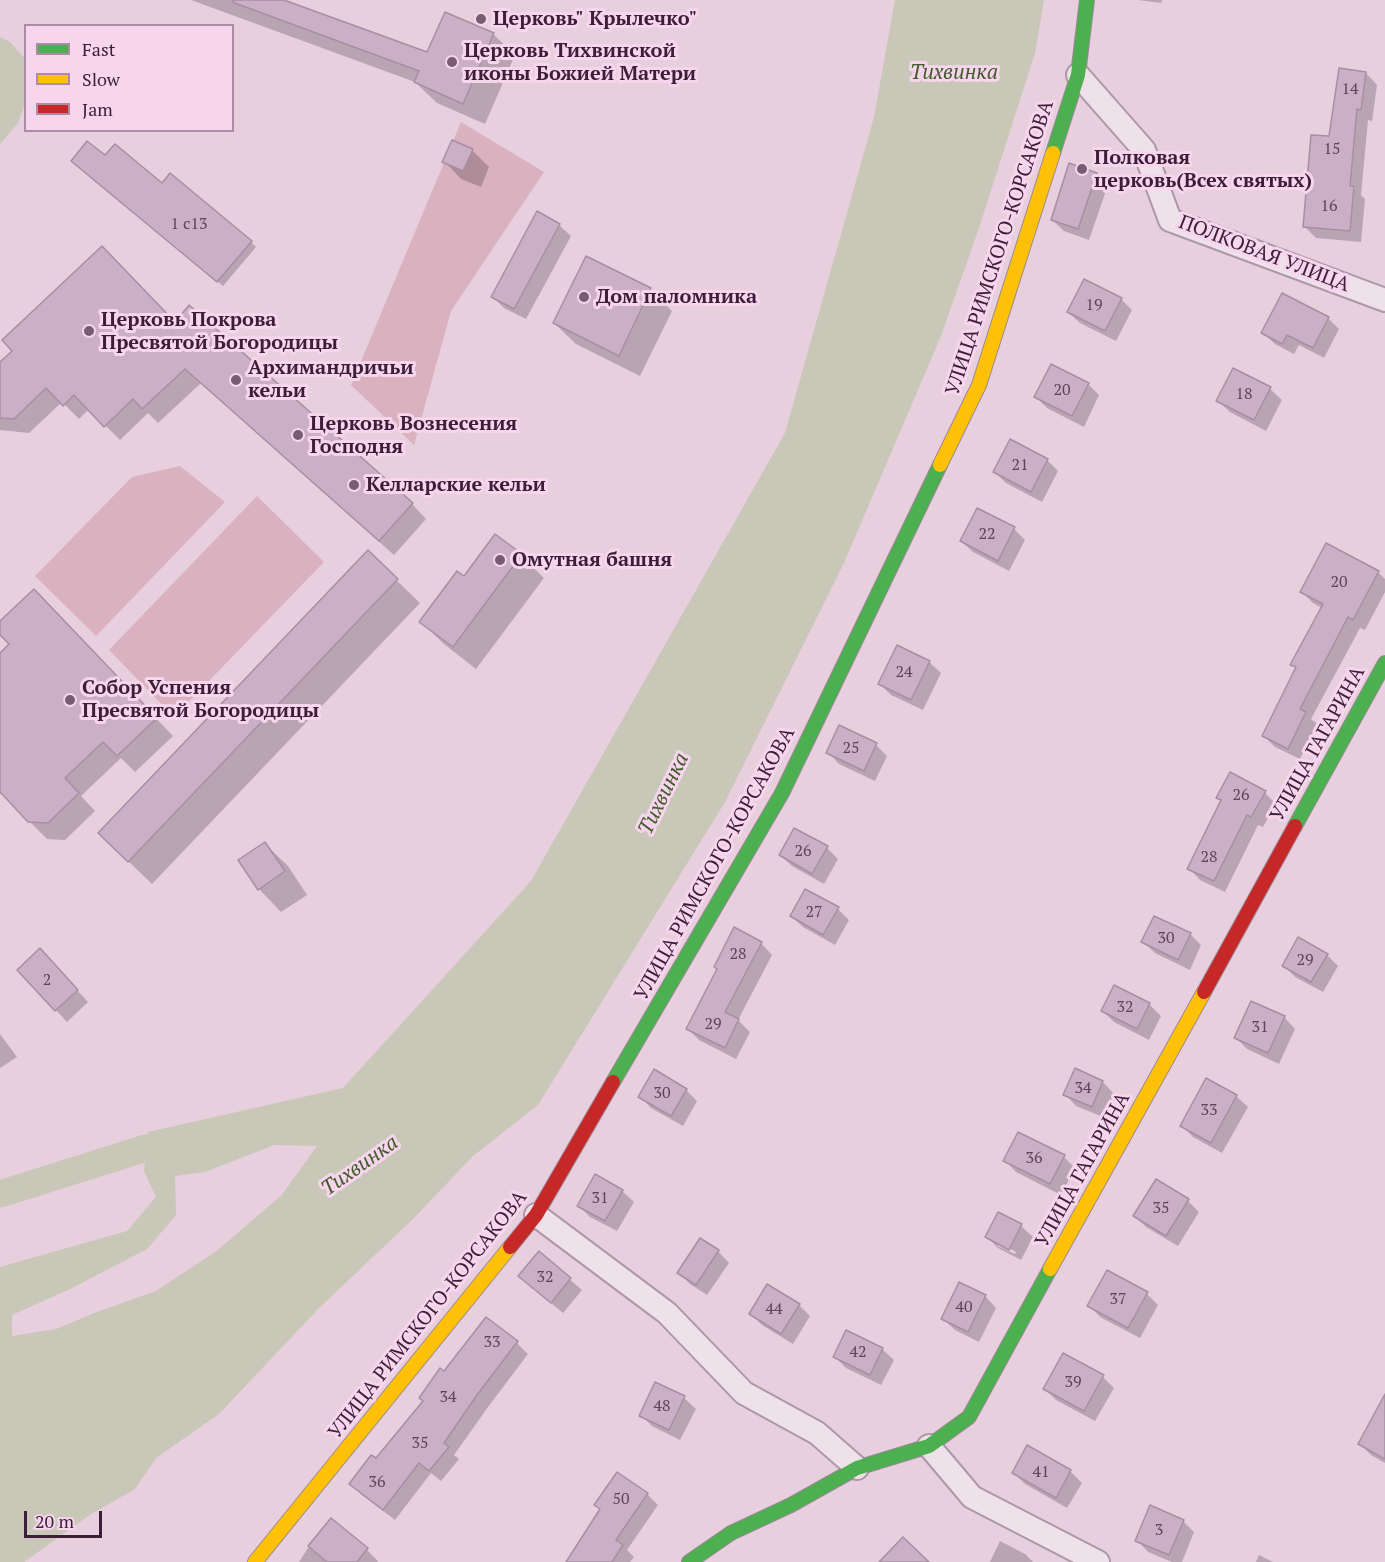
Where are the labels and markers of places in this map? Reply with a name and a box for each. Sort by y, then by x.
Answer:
place label: Церковь" Крылечко" [493,7,697,31]
marker: Церковь" Крылечко" [474,12,488,26]
place label: Церковь Тихвинской иконы Божией Матери [464,39,696,86]
marker: Церковь Тихвинской иконы Божией Матери [445,55,459,69]
place label: Полковая церковь(Всех святых) [1094,146,1312,193]
marker: Полковая церковь(Всех святых) [1075,162,1089,176]
place label: Дом паломника [596,285,757,309]
marker: Дом паломника [577,290,591,304]
place label: Церковь Покрова Пресвятой Богородицы [101,308,338,355]
marker: Церковь Покрова Пресвятой Богородицы [82,324,96,338]
place label: Архимандричьи кельи [248,356,414,403]
marker: Архимандричьи кельи [229,373,243,387]
place label: Церковь Вознесения Господня [310,412,517,459]
marker: Церковь Вознесения Господня [291,428,305,442]
place label: Келларские кельи [366,473,546,497]
marker: Келларские кельи [347,478,361,492]
place label: Омутная башня [512,548,672,572]
marker: Омутная башня [493,553,507,567]
place label: Собор Успения Пресвятой Богородицы [82,676,319,723]
marker: Собор Успения Пресвятой Богородицы [63,693,77,707]

